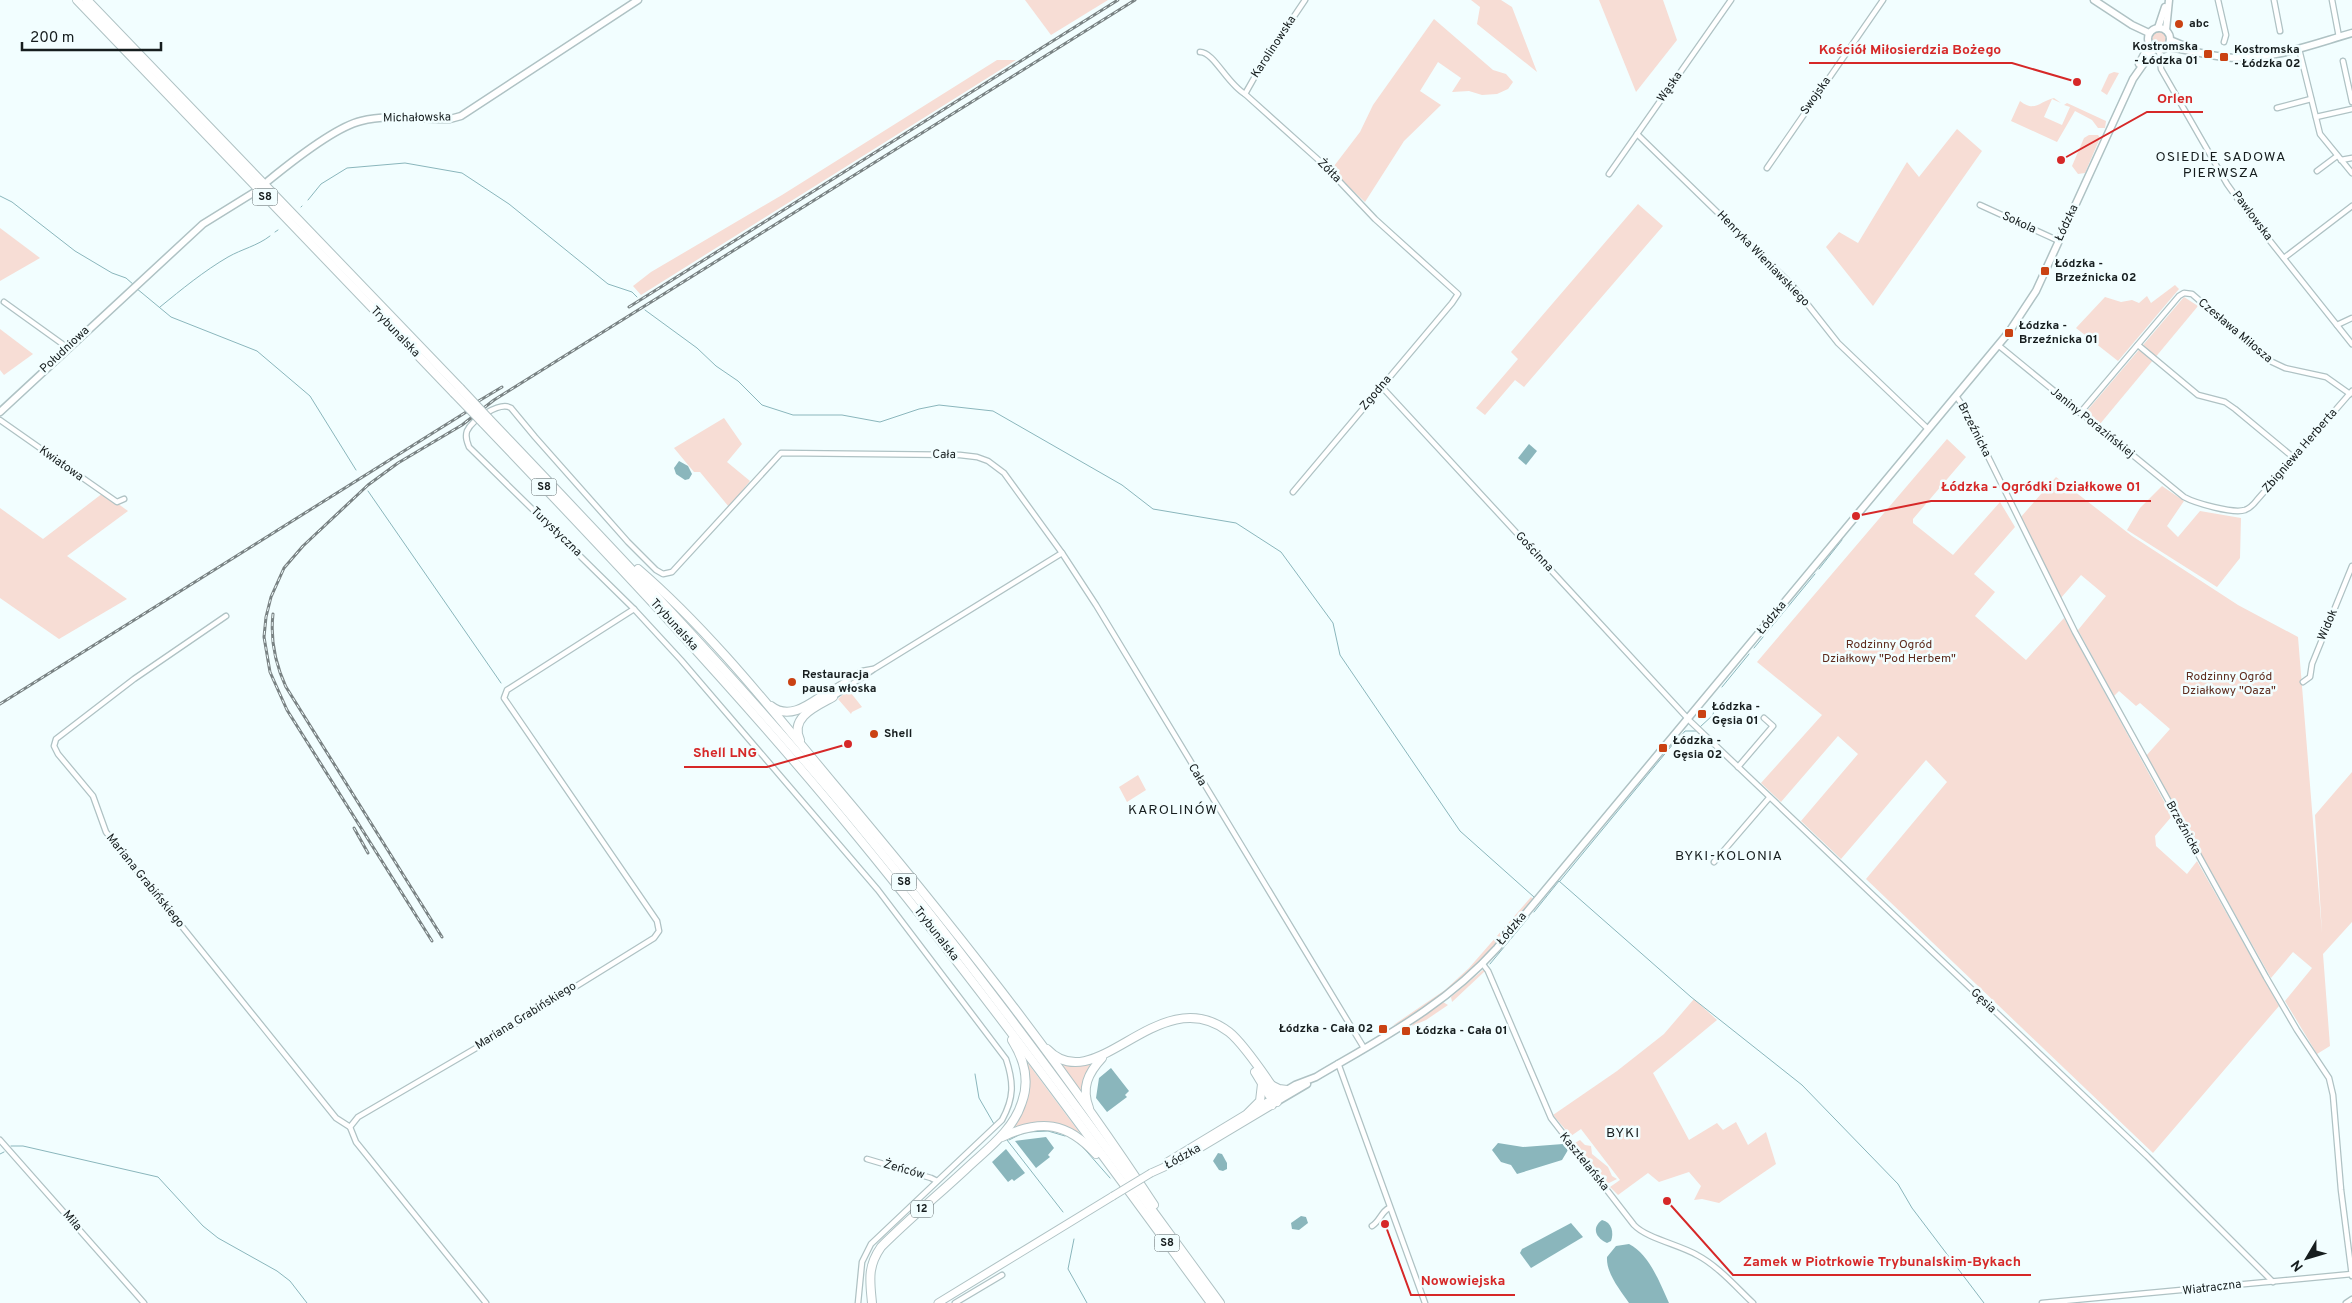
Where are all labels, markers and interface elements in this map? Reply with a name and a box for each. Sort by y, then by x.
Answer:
street label: Karolinowska [1248,13,1300,81]
place label: abc [2189,16,2209,32]
marker: abc [2173,18,2185,30]
scale bar [22,20,161,52]
text: 200 m [30,29,75,48]
callout: Kościół Miłosierdzia Bożego [1809,34,2012,63]
place label: Kostromska - Łódzka 01 [2132,39,2198,69]
text: Kościół Miłosierdzia Bożego [1819,42,2001,59]
place label: Kostromska - Łódzka 02 [2234,42,2300,72]
marker: Kostromska - Łódzka 01 [2202,48,2214,60]
marker: Kostromska - Łódzka 02 [2218,51,2230,63]
street label: Wąska [1654,68,1686,106]
street label: Swojska [1797,74,1835,118]
callout: Orlen [2147,83,2203,112]
text: Orlen [2157,91,2193,108]
street label: Michałowska [383,109,451,127]
district label: OSIEDLE SADOWA PIERWSZA [2156,149,2286,182]
street label: Żółta [1313,155,1345,187]
road number: S8 [252,188,278,206]
street label: Pawłowska [2228,188,2276,244]
street label: Łódzka [2052,202,2082,244]
street label: Henryka Wieniawskiego [1713,208,1813,311]
street label: Sokola [1999,208,2039,238]
place label: Łódzka - Brzeźnicka 02 [2055,256,2136,286]
marker: Łódzka - Brzeźnicka 02 [2039,265,2051,277]
street label: Czesława Miłosza [2194,295,2276,367]
street label: Trybunalska [367,303,423,361]
place label: Łódzka - Brzeźnicka 01 [2019,318,2098,348]
street label: Południowa [37,323,93,377]
marker: Łódzka - Brzeźnicka 01 [2003,327,2015,339]
street label: Zgodna [1357,372,1395,414]
street label: Janiny Porazińskiej [2047,384,2137,462]
street label: Brzeźnicka [1953,400,1995,460]
street label: Zbigniewa Herberta [2259,405,2341,497]
street label: Kwiatowa [36,443,86,485]
street label: Cała [932,447,956,463]
callout: Łódzka - Ogródki Działkowe 01 [1931,472,2151,501]
road number: S8 [532,478,556,496]
text: Łódzka - Ogródki Działkowe 01 [1941,479,2141,496]
street label: Turystyczna [527,504,585,560]
street label: Gościnna [1511,528,1557,576]
street label: Trybunalska [646,596,702,654]
street label: Łódzka [1754,598,1790,638]
street label: Widok [2314,607,2342,643]
park label: Rodzinny Ogród Działkowy "Pod Herbem" [1822,637,1956,667]
place label: Restauracja pausa włoska [802,667,877,697]
park label: Rodzinny Ogród Działkowy "Oaza" [2182,669,2276,699]
marker: Restauracja pausa włoska [786,676,798,688]
place label: Łódzka - Gęsia 01 [1712,699,1760,729]
marker: Łódzka - Gęsia 01 [1696,708,1708,720]
place label: Shell [884,726,912,742]
marker: Shell [868,728,880,740]
place label: Łódzka - Gęsia 02 [1673,733,1722,763]
callout: Shell LNG [684,738,767,767]
marker: Łódzka - Gęsia 02 [1657,742,1669,754]
text: Shell LNG [693,745,757,762]
street label: Cała [1184,761,1210,789]
street label: Brzeźnicka [2162,798,2204,858]
district label: KAROLINÓW [1128,801,1218,819]
street label: Mariana Grabińskiego [102,831,188,932]
district label: BYKI-KOLONIA [1675,848,1783,865]
road number: S8 [892,874,916,890]
street label: Trybunalska [910,903,962,965]
street label: Łódzka [1493,909,1531,949]
street label: Mariana Grabińskiego [472,978,580,1054]
street label: Gęsia [1967,985,1999,1017]
place label: Łódzka - Cała 02 [1279,1021,1373,1037]
marker: Łódzka - Cała 02 [1377,1023,1389,1035]
place label: Łódzka - Cała 01 [1416,1023,1507,1039]
marker: Łódzka - Cała 01 [1400,1025,1412,1037]
district label: BYKI [1606,1125,1640,1142]
street label: Kasztelańska [1555,1129,1613,1195]
street label: Łódzka [1162,1141,1204,1173]
street label: Żeńców [881,1156,927,1184]
road number: 12 [911,1200,933,1218]
street label: Miła [59,1207,85,1235]
north arrow [2282,1233,2332,1283]
road number: S8 [1154,1234,1180,1252]
callout: Zamek w Piotrkowie Trybunalskim-Bykach [1733,1246,2031,1275]
text: Zamek w Piotrkowie Trybunalskim-Bykach [1743,1254,2021,1271]
text: N [2288,1256,2308,1274]
callout: Nowowiejska [1411,1266,1515,1295]
text: Nowowiejska [1421,1273,1505,1290]
street label: Wiatraczna [2182,1276,2242,1300]

